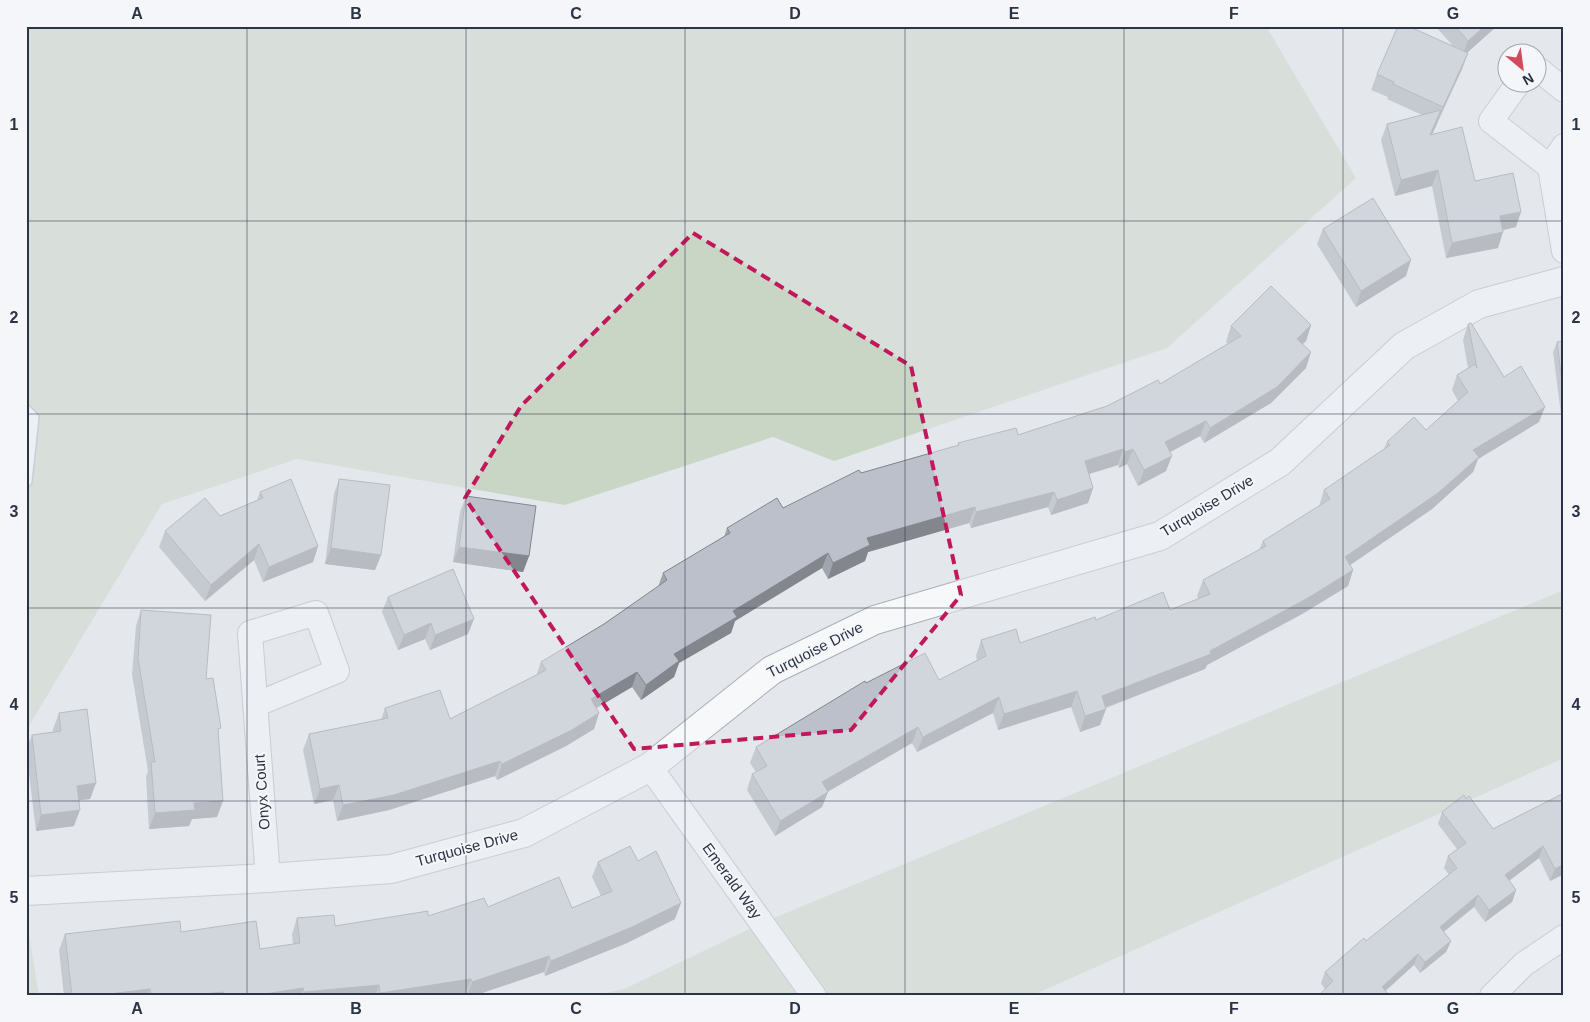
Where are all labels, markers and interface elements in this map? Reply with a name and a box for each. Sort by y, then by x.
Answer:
text: A [131,5,143,22]
text: B [350,5,362,22]
text: C [570,5,582,22]
text: D [789,5,801,22]
text: E [1009,5,1020,22]
text: F [1229,5,1239,22]
text: G [1447,5,1459,22]
north arrow [1498,42,1548,92]
text: N [1520,70,1537,89]
text: 1 [10,116,19,133]
text: 1 [1572,116,1581,133]
text: 2 [10,309,19,326]
text: 2 [1572,309,1581,326]
street label: Turquoise Drive [1157,471,1256,540]
text: 3 [10,503,19,520]
text: 3 [1572,503,1581,520]
street label: Turquoise Drive [764,618,866,681]
text: 4 [10,696,19,713]
text: 4 [1572,696,1581,713]
street label: Onyx Court [250,753,273,830]
street label: Turquoise Drive [414,826,520,869]
street label: Emerald Way [699,840,766,922]
text: 5 [10,889,19,906]
text: 5 [1572,889,1581,906]
text: A [131,1000,143,1017]
text: B [350,1000,362,1017]
text: C [570,1000,582,1017]
text: D [789,1000,801,1017]
text: E [1009,1000,1020,1017]
text: F [1229,1000,1239,1017]
text: G [1447,1000,1459,1017]

